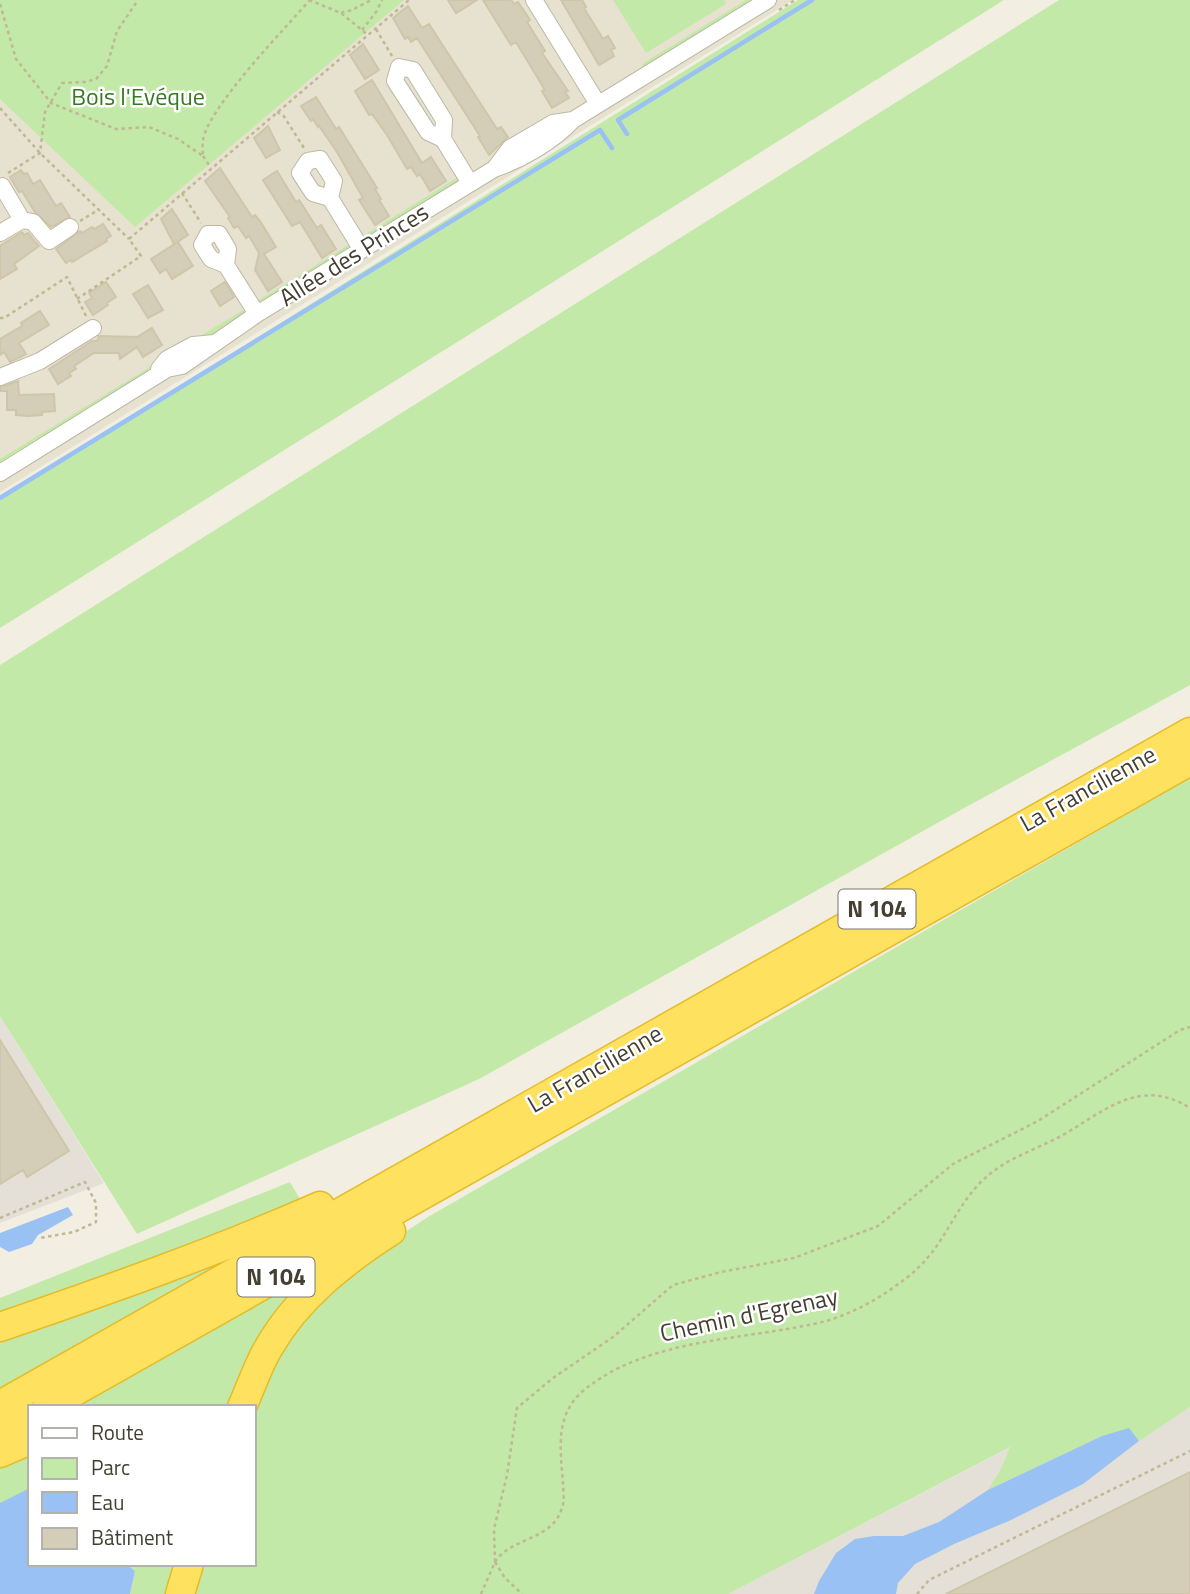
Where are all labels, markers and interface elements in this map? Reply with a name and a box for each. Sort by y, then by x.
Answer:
park label: Bois l'Evéque [71,78,205,114]
street label: Allée des Princes [272,194,435,315]
street label: La Francilienne [1013,736,1162,840]
road number: N 104 [838,890,916,928]
street label: La Francilienne [520,1015,669,1121]
road number: N 104 [238,1258,314,1296]
street label: Chemin d'Egrenay [656,1278,841,1350]
legend [28,1405,256,1566]
text: Route [91,1416,144,1448]
text: Parc [91,1451,130,1483]
text: Eau [91,1486,124,1518]
text: Bâtiment [91,1521,174,1553]

